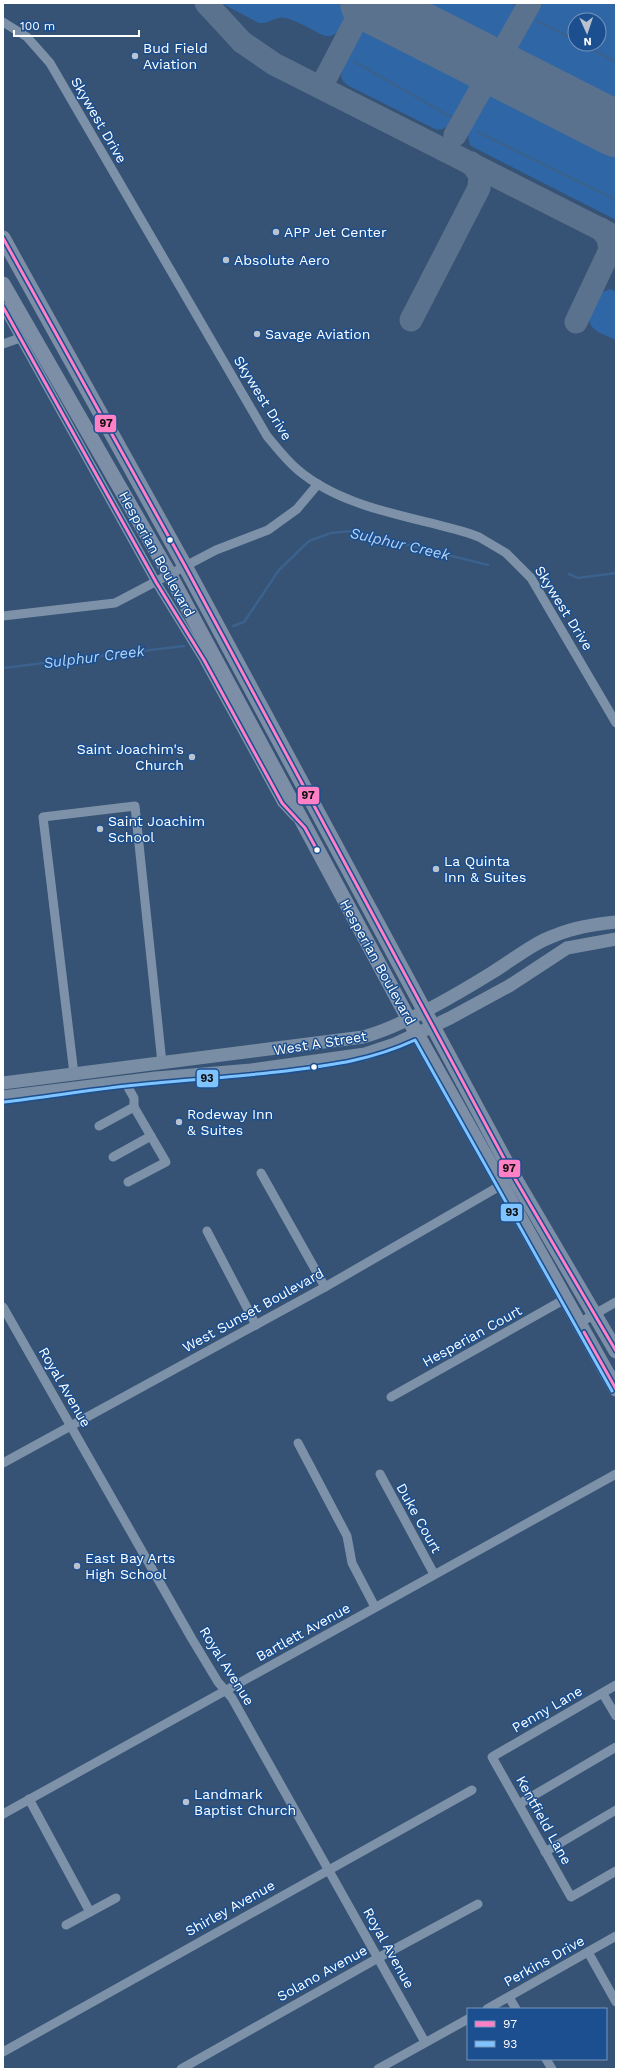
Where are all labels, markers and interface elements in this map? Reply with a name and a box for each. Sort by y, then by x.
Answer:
scale bar [14,12,139,38]
north arrow [567,12,607,52]
text: 100 m [20,19,55,33]
text: N [583,35,592,48]
place label: Bud Field Aviation [143,40,208,72]
marker: Bud Field Aviation [130,51,140,61]
street label: Skywest Drive [68,74,130,166]
place label: APP Jet Center [284,224,387,240]
marker: APP Jet Center [271,227,281,237]
place label: Absolute Aero [234,252,330,268]
marker: Absolute Aero [221,255,231,265]
place label: Savage Aviation [265,326,370,342]
marker: Savage Aviation [252,329,262,339]
street label: Skywest Drive [231,353,295,443]
line badge: 97 [94,414,117,433]
text: 97 [99,417,113,430]
street label: Hesperian Boulevard [116,488,198,620]
water label: Sulphur Creek [348,524,452,564]
unlabelled marker [165,535,175,545]
street label: Skywest Drive [532,563,596,653]
water label: Sulphur Creek [42,642,146,672]
place label: Saint Joachim's Church [77,741,184,773]
marker: Saint Joachim's Church [187,752,197,762]
line badge: 97 [297,786,320,805]
text: 97 [301,789,315,802]
place label: Saint Joachim School [108,813,205,845]
marker: Saint Joachim School [95,824,105,834]
unlabelled marker [312,845,322,855]
place label: La Quinta Inn & Suites [444,853,526,885]
marker: La Quinta Inn & Suites [431,864,441,874]
street label: Hesperian Boulevard [337,896,419,1028]
street label: West A Street [272,1028,368,1058]
unlabelled marker [309,1062,319,1072]
line badge: 93 [196,1069,219,1088]
text: 93 [200,1072,214,1085]
place label: Rodeway Inn & Suites [187,1106,273,1138]
marker: Rodeway Inn & Suites [174,1117,184,1127]
line badge: 97 [498,1159,521,1178]
text: 97 [502,1162,516,1175]
line badge: 93 [500,1203,523,1222]
text: 93 [505,1206,519,1219]
street label: West Sunset Boulevard [180,1265,326,1355]
street label: Hesperian Court [420,1302,525,1370]
street label: Royal Avenue [36,1344,94,1430]
street label: Duke Court [393,1480,445,1556]
place label: East Bay Arts High School [85,1550,175,1582]
marker: East Bay Arts High School [72,1561,82,1571]
street label: Bartlett Avenue [253,1600,353,1664]
street label: Royal Avenue [196,1624,258,1708]
street label: Penny Lane [509,1682,585,1736]
street label: Kentfield Lane [513,1773,575,1867]
place label: Landmark Baptist Church [194,1786,296,1818]
marker: Landmark Baptist Church [181,1797,191,1807]
street label: Shirley Avenue [183,1877,277,1939]
street label: Royal Avenue [360,1905,418,1991]
street label: Perkins Drive [501,1932,587,1990]
street label: Solano Avenue [274,1942,370,2004]
legend [467,2008,607,2060]
text: 97 [503,2017,517,2031]
text: 93 [503,2037,517,2051]

